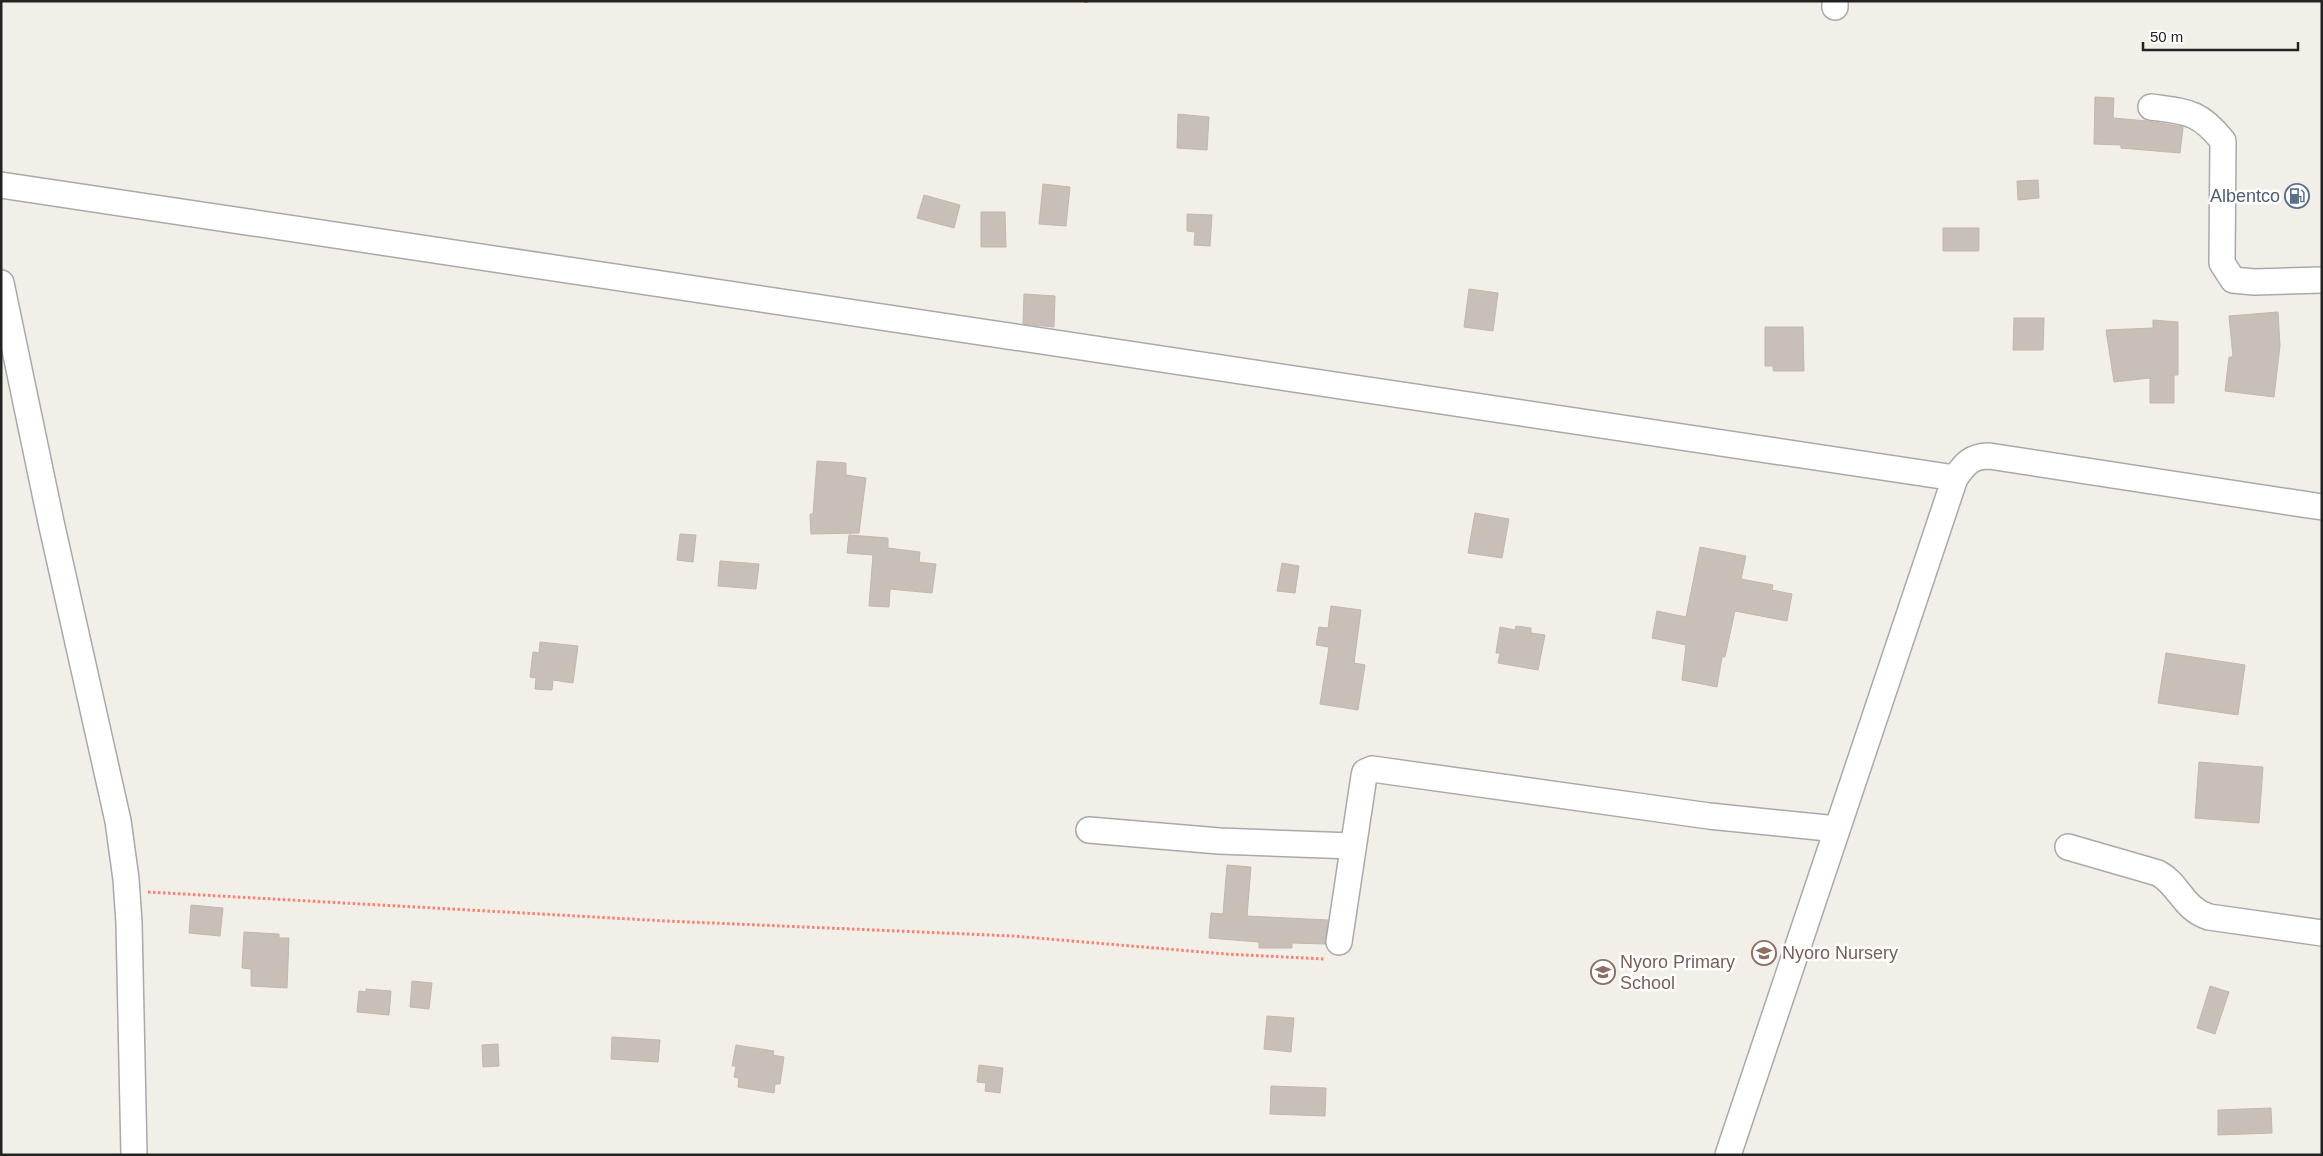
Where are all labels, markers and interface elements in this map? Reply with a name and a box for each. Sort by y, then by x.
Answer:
scale bar [2143,20,2298,52]
text: 50 m [2150,28,2183,45]
fuel station icon: Albentco [2284,183,2310,209]
place label: Albentco [2210,186,2280,206]
school or university icon: Nyoro Nursery [1751,940,1777,966]
place label: Nyoro Nursery [1782,943,1898,963]
place label: Nyoro Primary School [1620,952,1735,993]
school or university icon: Nyoro Primary School [1590,959,1616,985]

